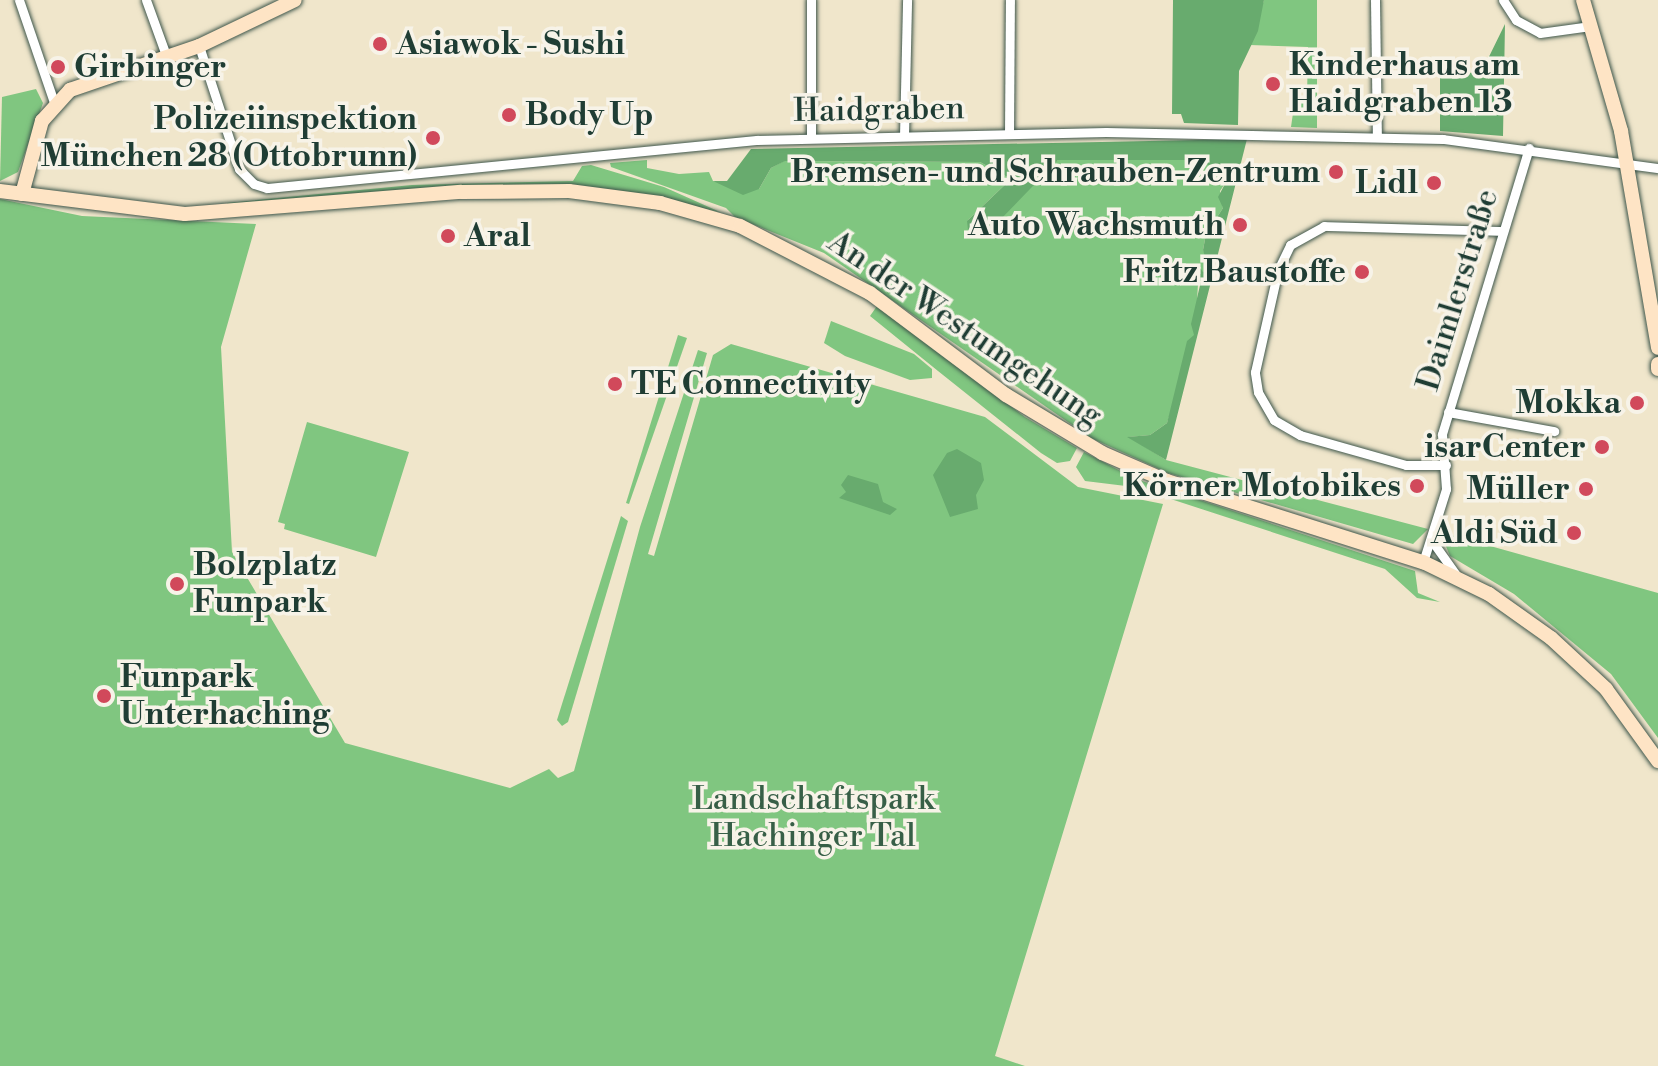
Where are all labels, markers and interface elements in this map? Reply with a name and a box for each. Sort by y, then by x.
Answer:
place label: Asiawok - Sushi [396,25,625,63]
marker: Asiawok - Sushi [371,35,389,53]
place label: Kinderhaus am Haidgraben 13 [1289,47,1520,122]
place label: Girbinger [74,48,227,86]
marker: Girbinger [49,58,67,76]
marker: Kinderhaus am Haidgraben 13 [1264,75,1282,93]
street label: Haidgraben [793,89,965,131]
place label: Body Up [525,96,654,134]
place label: Polizeiinspektion München 28 (Ottobrunn) [41,101,417,176]
marker: Body Up [500,106,518,124]
marker: Polizeiinspektion München 28 (Ottobrunn) [424,129,442,147]
place label: Bremsen- und Schrauben-Zentrum [790,153,1320,191]
marker: Bremsen- und Schrauben-Zentrum [1327,163,1345,181]
place label: Lidl [1355,164,1418,202]
marker: Lidl [1425,174,1443,192]
street label: Daimlerstraße [1409,185,1507,395]
place label: Auto Wachsmuth [968,206,1224,244]
marker: Auto Wachsmuth [1231,216,1249,234]
place label: Aral [464,217,531,255]
street label: An der Westumgehung [821,223,1109,435]
marker: Aral [439,227,457,245]
place label: Fritz Baustoffe [1123,253,1346,291]
marker: Fritz Baustoffe [1353,263,1371,281]
place label: TE Connectivity [631,365,871,403]
marker: TE Connectivity [606,375,624,393]
place label: Mokka [1515,384,1621,422]
marker: Mokka [1628,394,1646,412]
place label: isarCenter [1424,428,1586,466]
marker: isarCenter [1593,438,1611,456]
place label: Körner Motobikes [1123,467,1401,505]
place label: Müller [1466,470,1570,508]
marker: Körner Motobikes [1408,477,1426,495]
marker: Müller [1577,480,1595,498]
place label: Aldi Süd [1431,514,1558,552]
marker: Aldi Süd [1565,524,1583,542]
place label: Bolzplatz Funpark [193,547,336,622]
marker: Bolzplatz Funpark [168,575,186,593]
place label: Funpark Unterhaching [120,659,330,734]
marker: Funpark Unterhaching [95,687,113,705]
park label: Landschaftspark Hachinger Tal [692,781,934,856]

